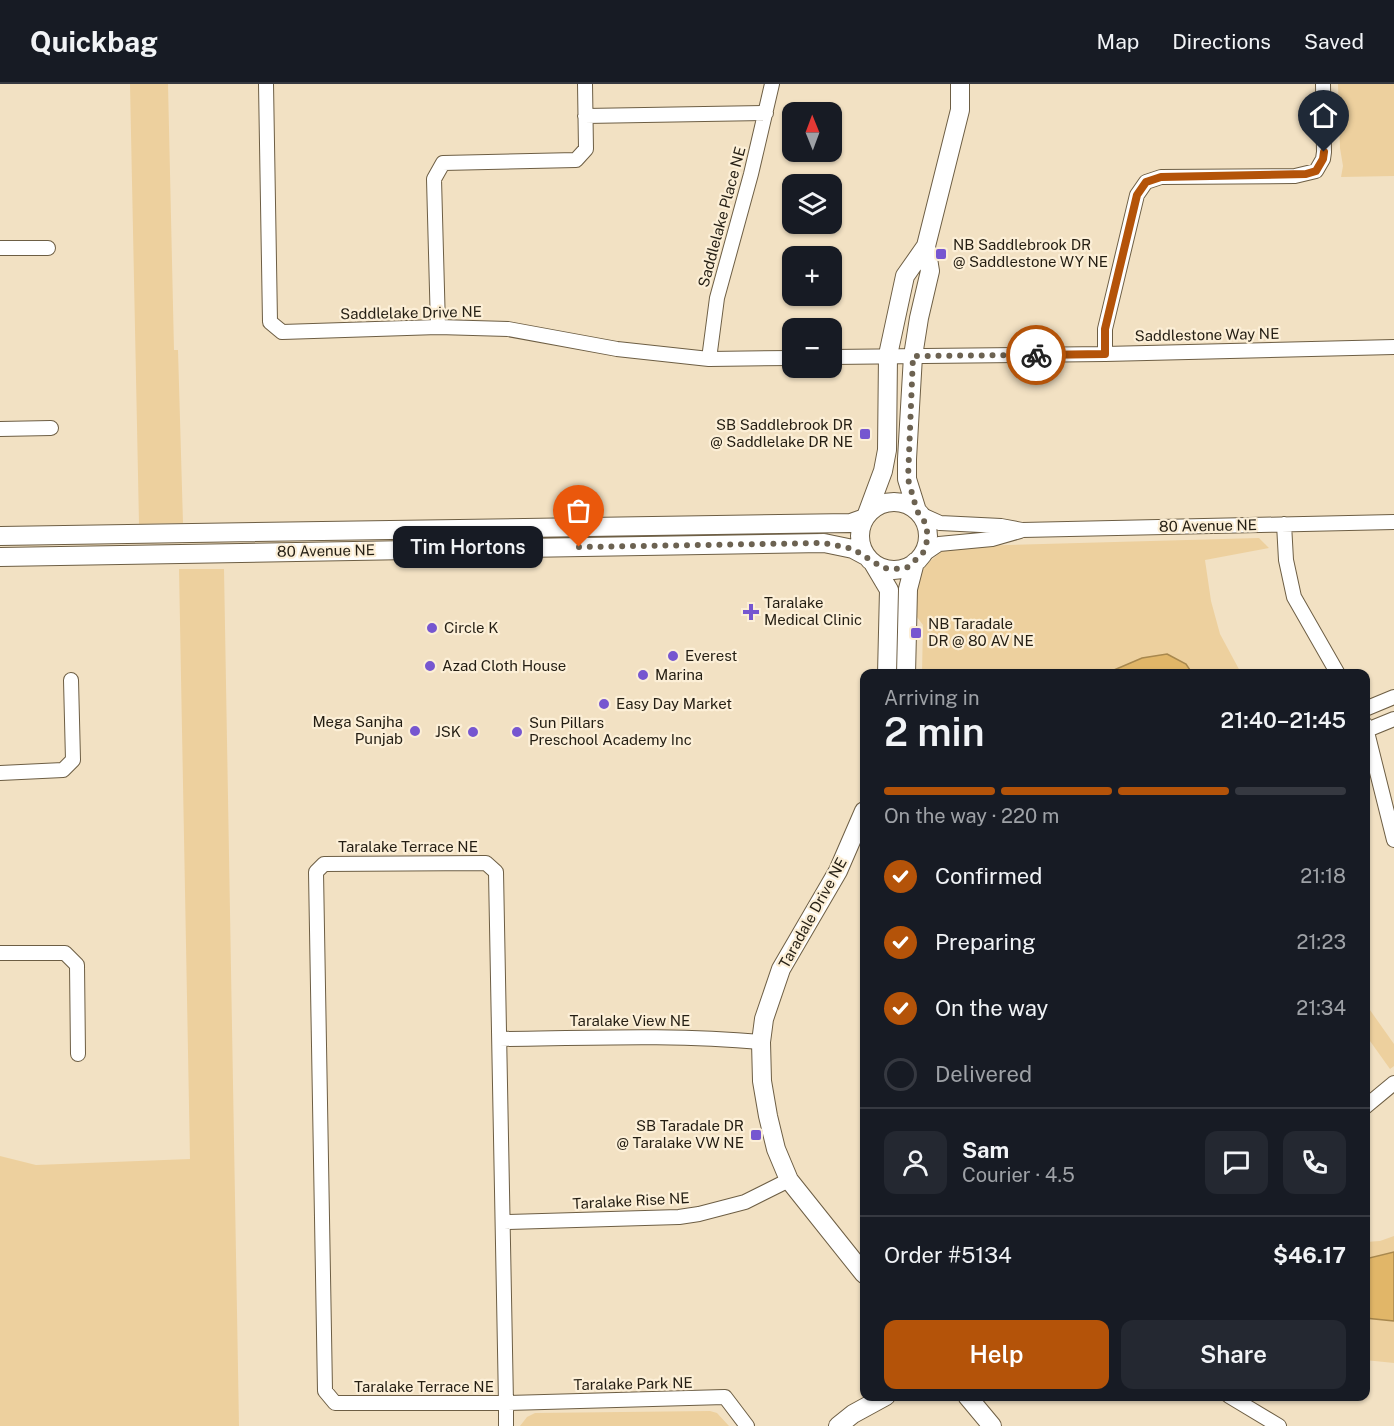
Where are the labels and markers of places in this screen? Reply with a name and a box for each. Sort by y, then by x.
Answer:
pin [1298,90,1349,152]
place label: NB Saddlebrook DR @ Saddlestone WY NE [953,236,1108,270]
marker: NB Saddlebrook DR @ Saddlestone WY NE [934,247,948,261]
place label: SB Saddlebrook DR @ Saddlelake DR NE [710,416,853,450]
marker: SB Saddlebrook DR @ Saddlelake DR NE [858,427,872,441]
pin [553,485,604,547]
callout: Tim Hortons [393,526,543,568]
place label: Taralake Medical Clinic [764,594,862,628]
marker: Taralake Medical Clinic [742,603,760,621]
place label: NB Taradale DR @ 80 AV NE [928,615,1034,649]
place label: Circle K [444,619,498,636]
marker: Circle K [425,621,439,635]
marker: NB Taradale DR @ 80 AV NE [909,626,923,640]
place label: Everest [685,647,738,664]
marker: Everest [666,649,680,663]
place label: Azad Cloth House [442,657,566,674]
marker: Azad Cloth House [423,659,437,673]
place label: Marina [655,666,703,683]
marker: Marina [636,668,650,682]
place label: Easy Day Market [616,695,732,712]
marker: Easy Day Market [597,697,611,711]
place label: Mega Sanjha Punjab [312,713,403,747]
place label: Sun Pillars Preschool Academy Inc [529,714,692,748]
place label: JSK [435,723,461,740]
marker: Mega Sanjha Punjab [408,724,422,738]
marker: JSK [466,725,480,739]
marker: Sun Pillars Preschool Academy Inc [510,725,524,739]
place label: SB Taradale DR @ Taralake VW NE [616,1117,744,1151]
marker: SB Taradale DR @ Taralake VW NE [749,1128,763,1142]

